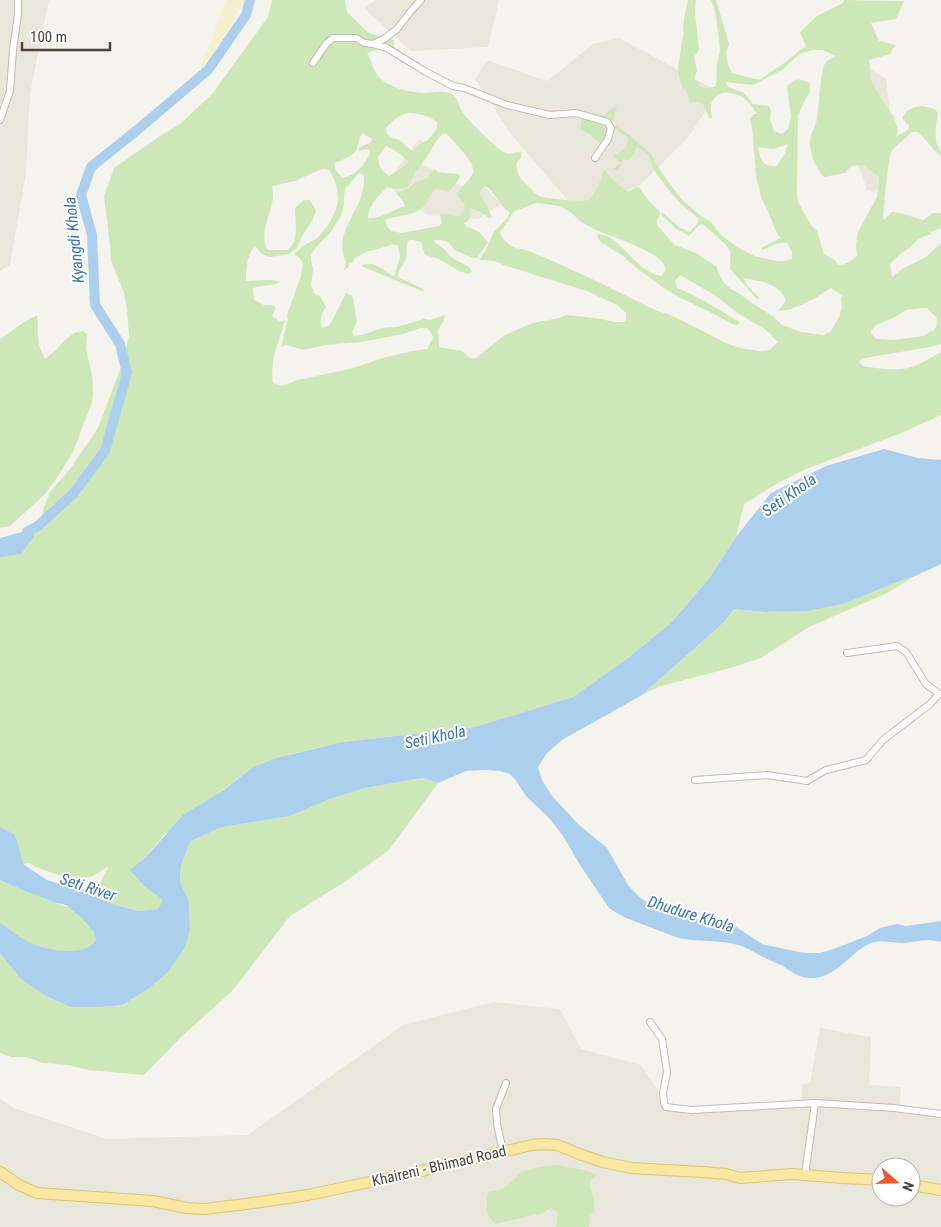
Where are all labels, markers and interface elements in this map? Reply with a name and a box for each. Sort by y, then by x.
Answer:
scale bar [22,20,110,52]
text: 100 m [30,28,67,46]
water label: Kyangdi Khola [60,196,88,284]
water label: Seti Khola [758,469,820,521]
water label: Seti Khola [403,721,467,753]
water label: Seti River [58,869,119,905]
water label: Dhudure Khola [646,892,736,936]
street label: Khaireni - Bhimad Road [370,1142,508,1190]
north arrow [871,1157,921,1207]
text: N [899,1180,917,1193]

